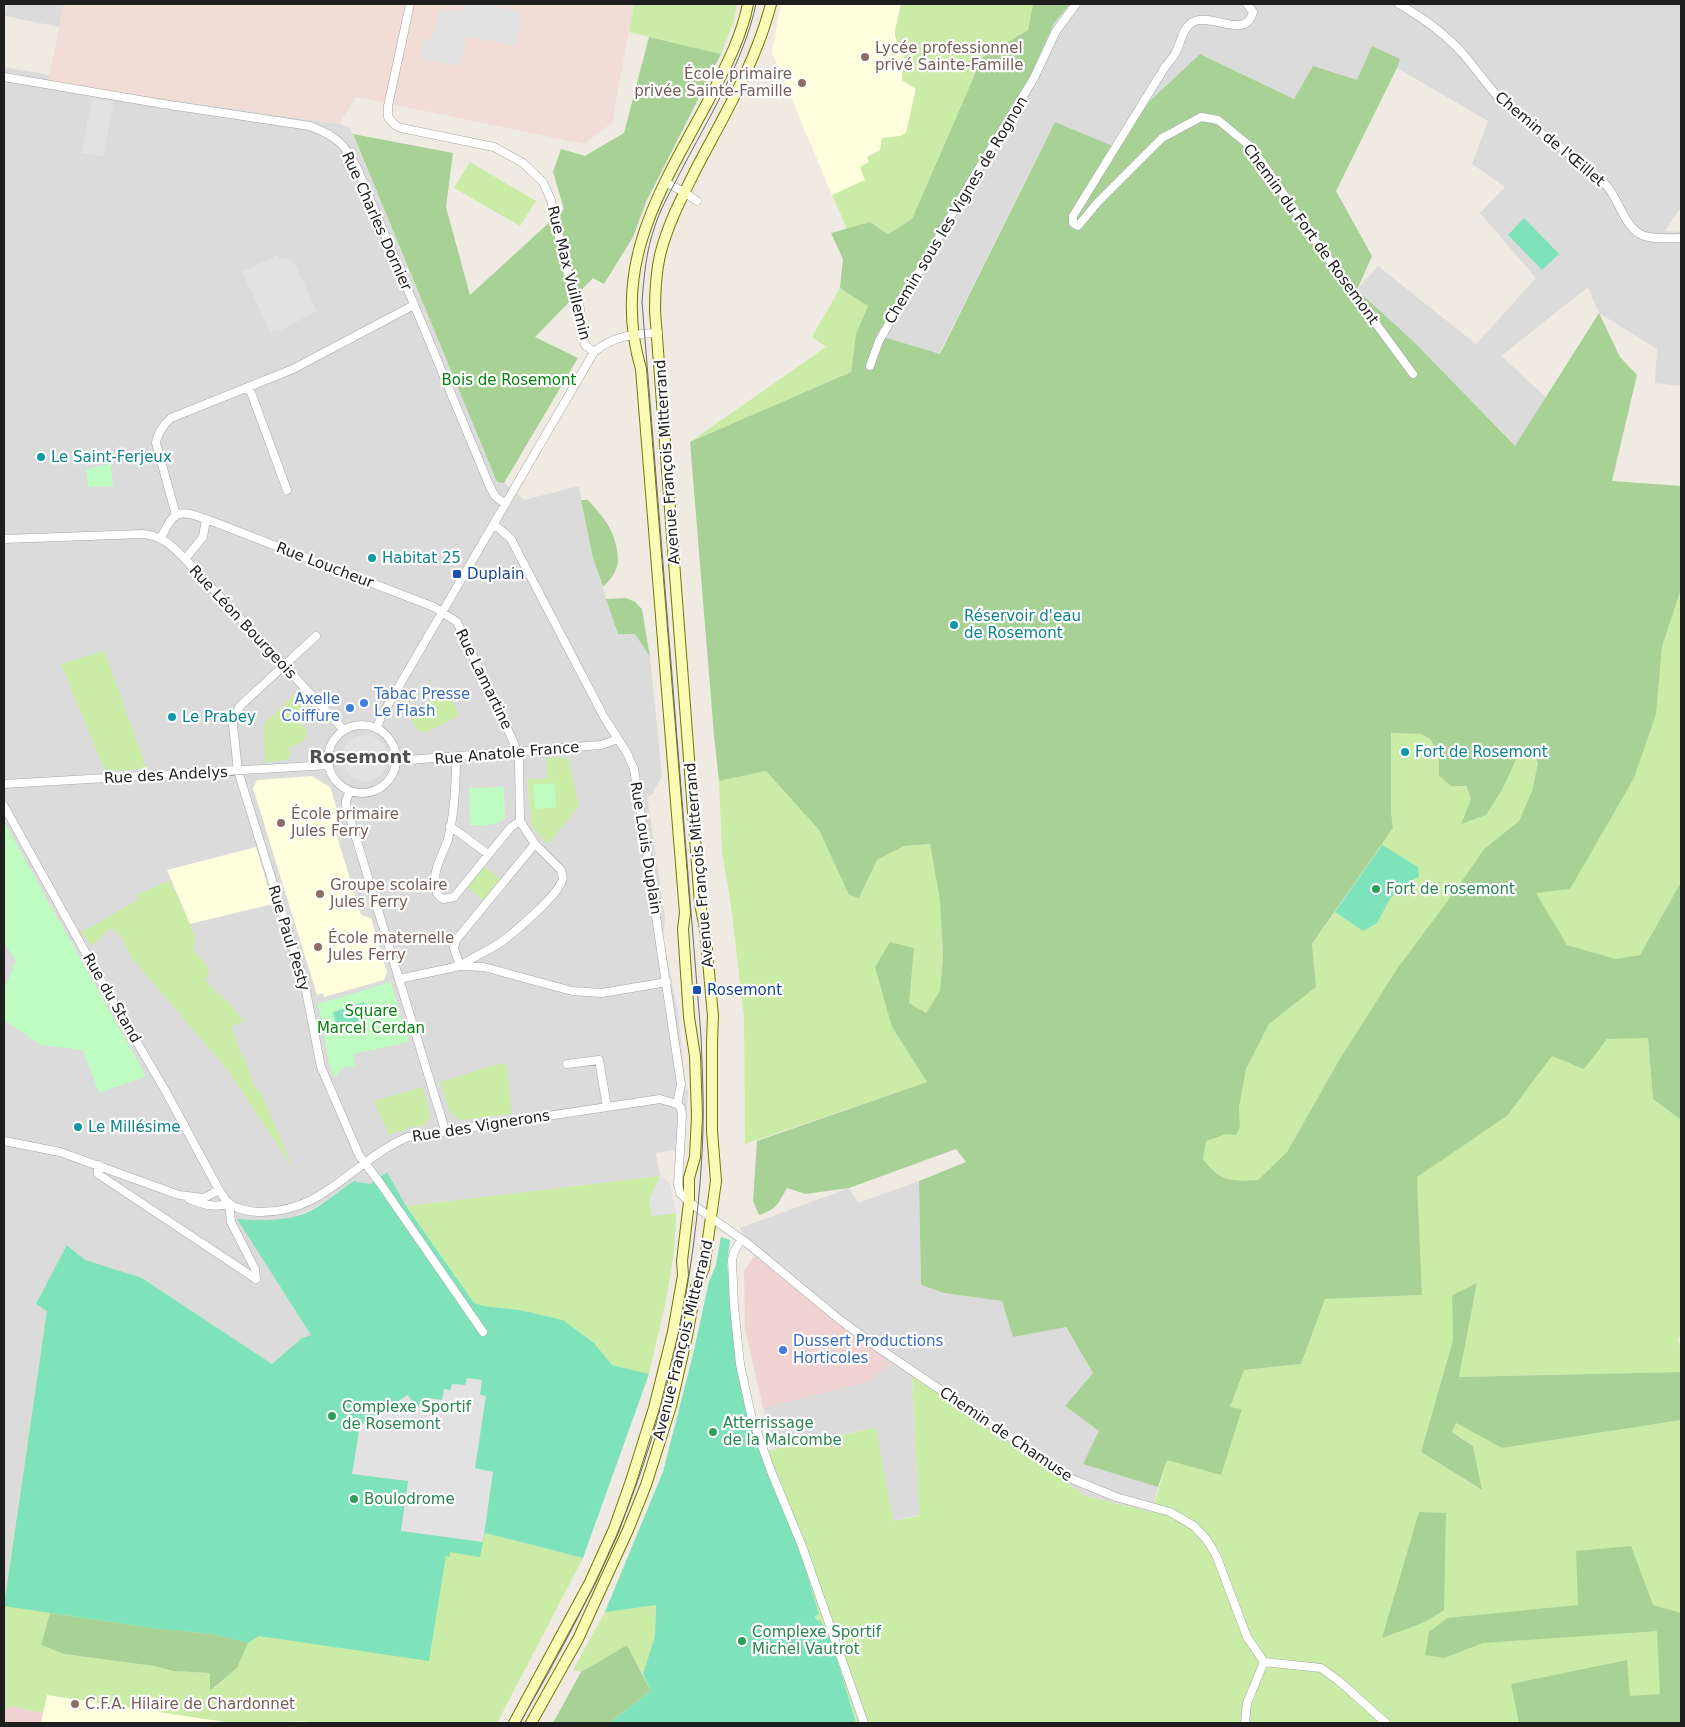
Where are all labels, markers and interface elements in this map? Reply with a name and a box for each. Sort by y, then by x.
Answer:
place label: Lycée professionnel privé Sainte-Famille [875,39,1023,74]
marker: Lycée professionnel privé Sainte-Famille [859,51,871,63]
place label: École primaire privée Sainte-Famille [634,64,792,100]
marker: École primaire privée Sainte-Famille [796,77,808,89]
street label: Chemin de l'Œillet [1491,88,1609,190]
street label: Chemin sous les Vignes de Rognon [881,93,1031,327]
street label: Chemin du Fort de Rosemont [1239,140,1383,328]
street label: Rue Charles Dornier [338,149,416,294]
street label: Rue Max Vuillemin [544,204,594,342]
street label: Avenue François Mitterrand [651,359,683,565]
park label: Bois de Rosemont [442,371,577,389]
place label: Le Saint-Ferjeux [51,448,172,466]
marker: Le Saint-Ferjeux [35,451,47,463]
street label: Rue Loucheur [274,538,377,592]
place label: Habitat 25 [382,549,461,567]
marker: Habitat 25 [366,552,378,564]
street label: Rue Léon Bourgeois [186,561,300,683]
place label: Duplain [467,565,525,583]
marker: Duplain [451,568,463,580]
place label: Réservoir d'eau de Rosemont [964,607,1081,642]
marker: Réservoir d'eau de Rosemont [948,619,960,631]
street label: Rue Lamartine [452,626,516,732]
place label: Tabac Presse Le Flash [373,685,470,720]
place label: Axelle Coiffure [281,690,340,725]
marker: Tabac Presse Le Flash [358,697,370,709]
marker: Axelle Coiffure [344,702,356,714]
place label: Le Prabey [182,708,256,726]
marker: Le Prabey [166,711,178,723]
street label: Rue Anatole France [434,738,580,768]
place label: Fort de Rosemont [1415,743,1548,761]
district label: Rosemont [309,746,411,767]
marker: Fort de Rosemont [1399,746,1411,758]
street label: Avenue François Mitterrand [681,762,717,968]
street label: Rue des Andelys [104,763,229,787]
street label: Rue Louis Duplain [627,780,665,916]
place label: École primaire Jules Ferry [290,804,399,840]
marker: École primaire Jules Ferry [275,817,287,829]
place label: Groupe scolaire Jules Ferry [329,876,448,911]
place label: Fort de rosemont [1386,880,1515,898]
street label: Rue Paul Pesty [264,883,314,993]
marker: Fort de rosemont [1370,883,1382,895]
marker: Groupe scolaire Jules Ferry [314,888,326,900]
place label: École maternelle Jules Ferry [327,928,454,964]
marker: École maternelle Jules Ferry [312,941,324,953]
street label: Rue du Stand [79,950,145,1046]
place label: Rosemont [707,981,782,999]
marker: Rosemont [691,984,703,996]
park label: Square Marcel Cerdan [317,1002,425,1037]
street label: Rue des Vignerons [411,1106,551,1146]
place label: Le Millésime [88,1118,181,1136]
marker: Le Millésime [72,1121,84,1133]
street label: Avenue François Mitterrand [649,1238,717,1442]
place label: Dussert Productions Horticoles [793,1332,944,1367]
marker: Dussert Productions Horticoles [777,1344,789,1356]
street label: Chemin de Chamuse [936,1383,1076,1485]
place label: Complexe Sportif de Rosemont [342,1398,472,1433]
marker: Complexe Sportif de Rosemont [326,1410,338,1422]
place label: Atterrissage de la Malcombe [723,1414,842,1449]
marker: Atterrissage de la Malcombe [707,1426,719,1438]
place label: Boulodrome [364,1490,455,1508]
marker: Boulodrome [348,1493,360,1505]
place label: Complexe Sportif Michel Vautrot [752,1623,882,1658]
marker: Complexe Sportif Michel Vautrot [736,1635,748,1647]
place label: C.F.A. Hilaire de Chardonnet [85,1695,295,1713]
marker: C.F.A. Hilaire de Chardonnet [69,1698,81,1710]

